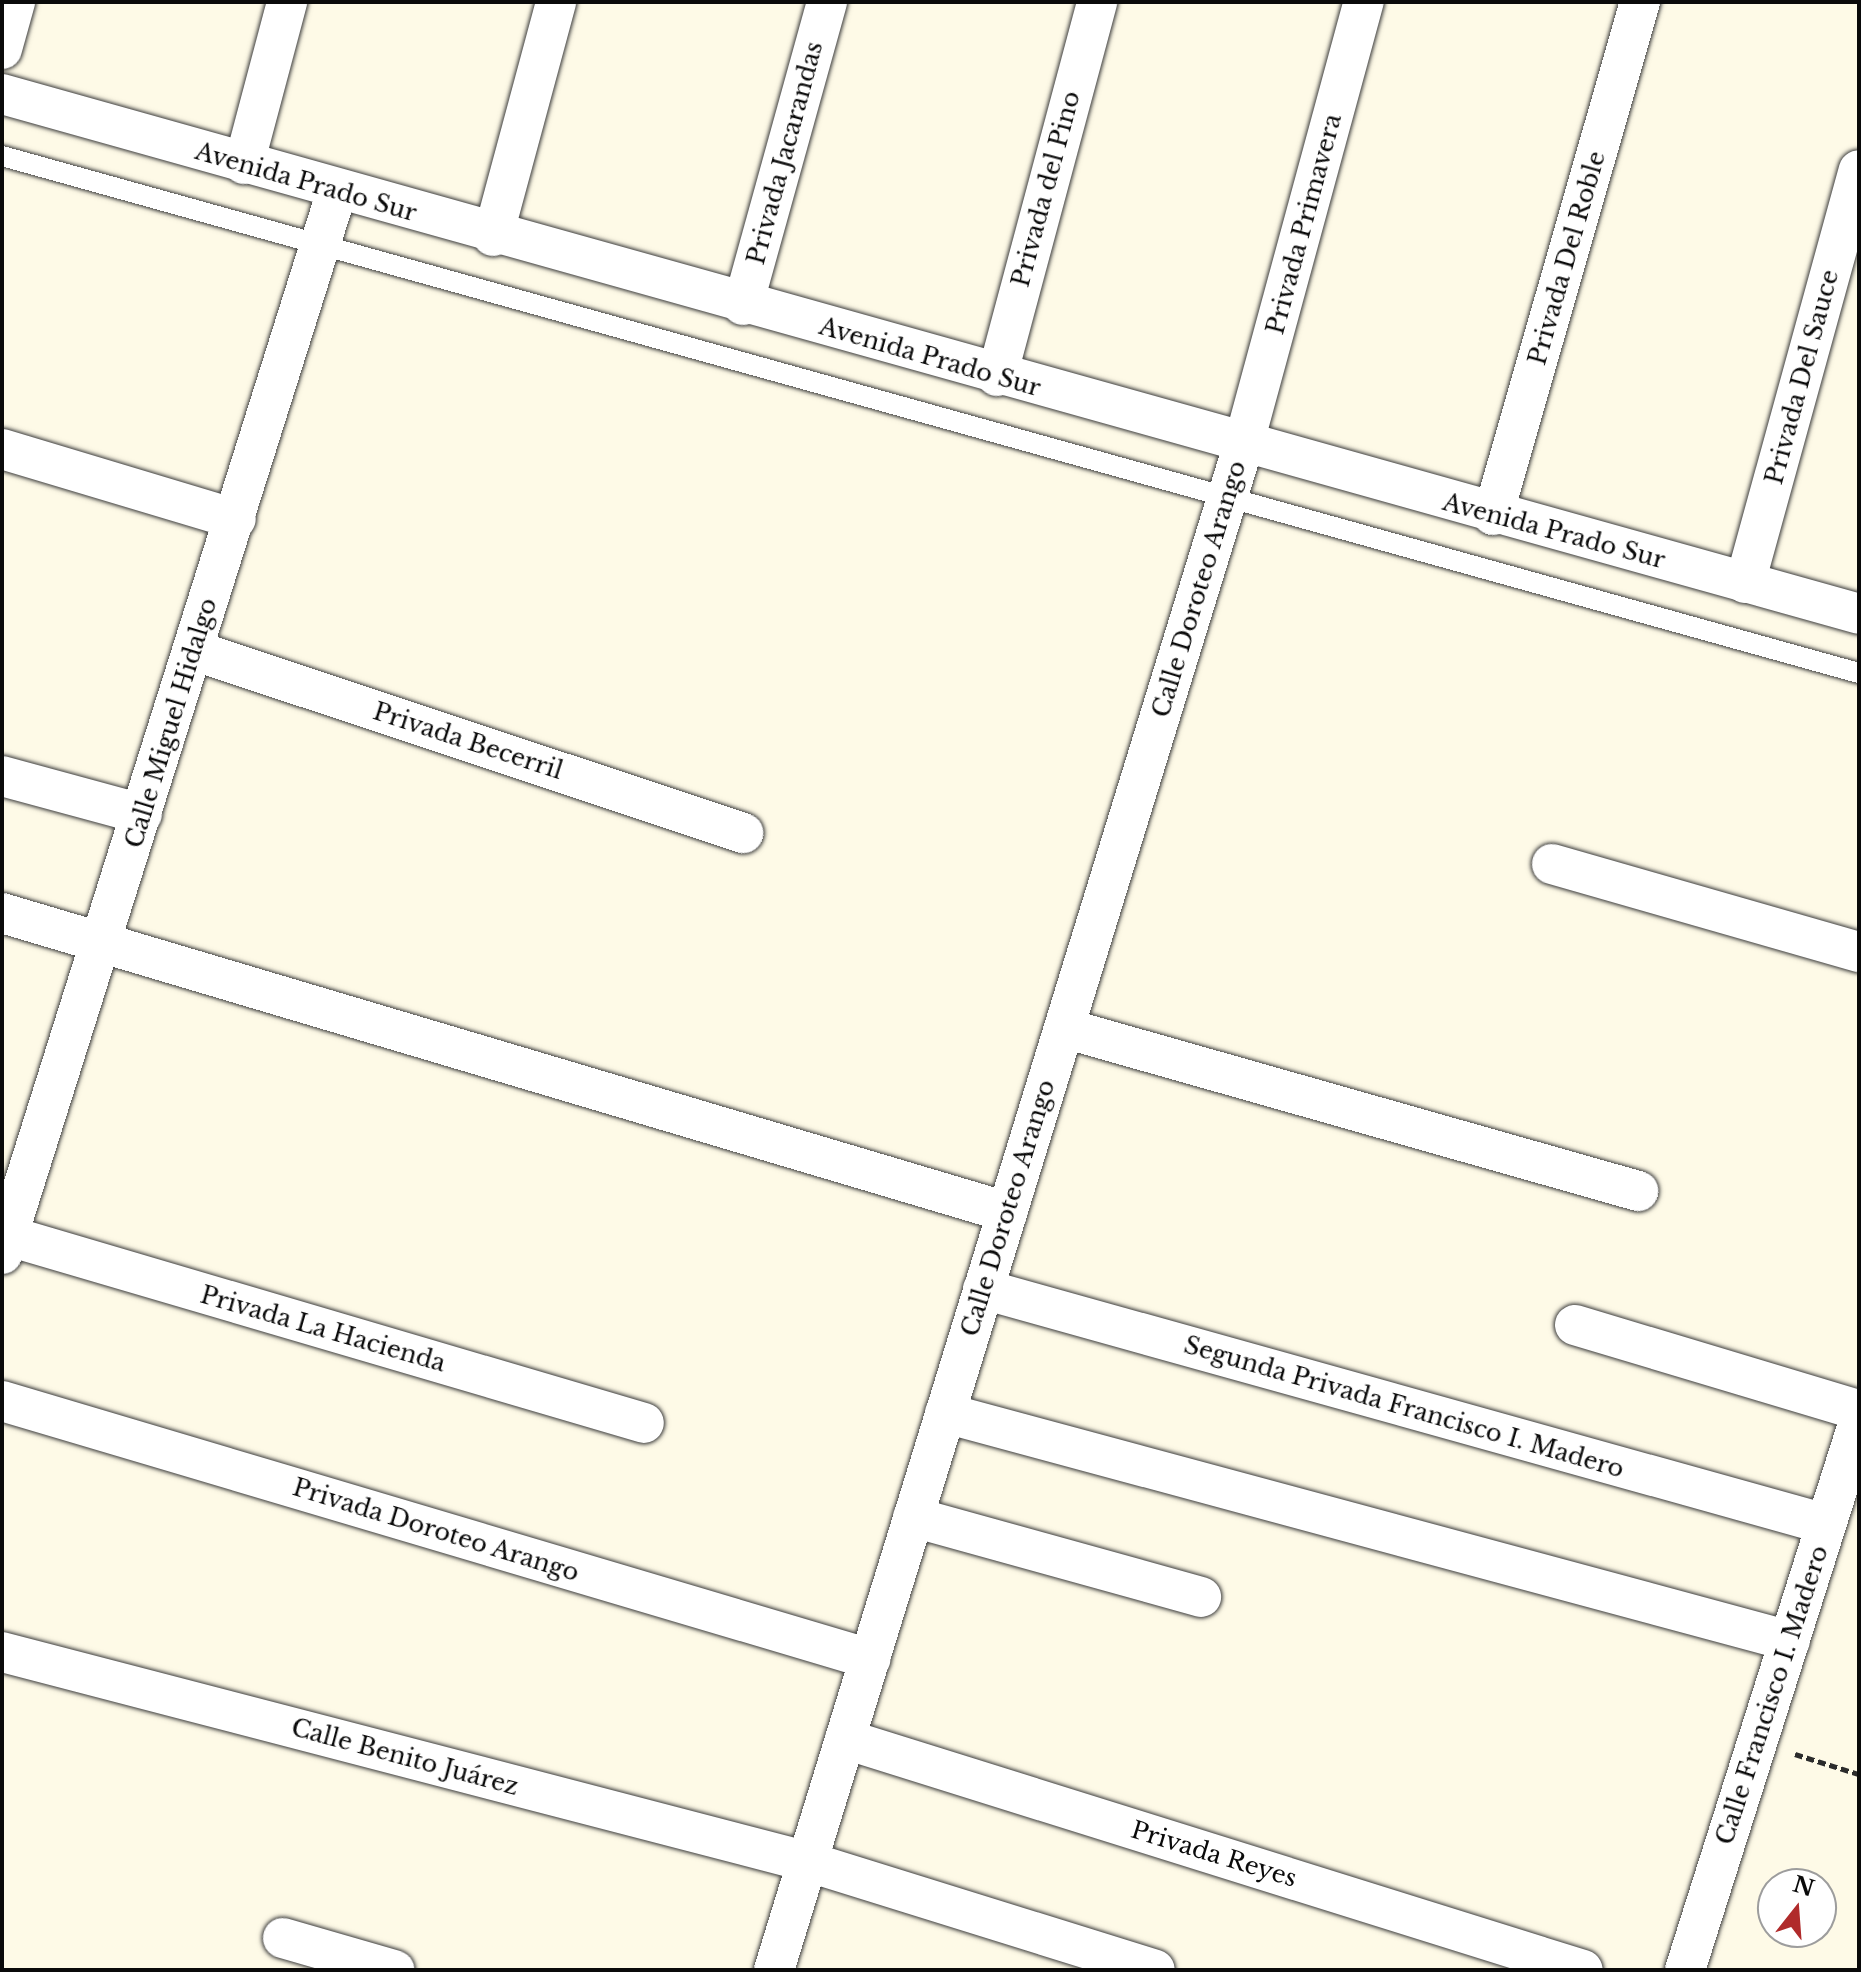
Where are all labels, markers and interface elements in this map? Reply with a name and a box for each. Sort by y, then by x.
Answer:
street label: Privada Jacarandas [741,38,829,268]
street label: Privada del Pino [1006,88,1086,290]
street label: Privada Primavera [1261,110,1347,338]
street label: Avenida Prado Sur [192,137,420,227]
street label: Privada Del Roble [1523,148,1611,368]
street label: Privada Del Sauce [1759,266,1845,488]
street label: Avenida Prado Sur [816,312,1044,402]
street label: Calle Doroteo Arango [1146,457,1252,721]
street label: Avenida Prado Sur [1440,487,1668,575]
street label: Calle Miguel Hidalgo [119,595,223,851]
street label: Privada Becerril [370,697,566,785]
street label: Calle Doroteo Arango [955,1076,1061,1340]
street label: Privada La Hacienda [197,1280,449,1378]
street label: Segunda Privada Francisco I. Madero [1181,1330,1627,1484]
street label: Privada Doroteo Arango [289,1473,583,1587]
street label: Calle Francisco I. Madero [1710,1542,1834,1848]
street label: Calle Benito Juárez [288,1713,522,1801]
street label: Privada Reyes [1128,1815,1300,1893]
north arrow [1757,1868,1837,1948]
text: N [1790,1871,1817,1902]

